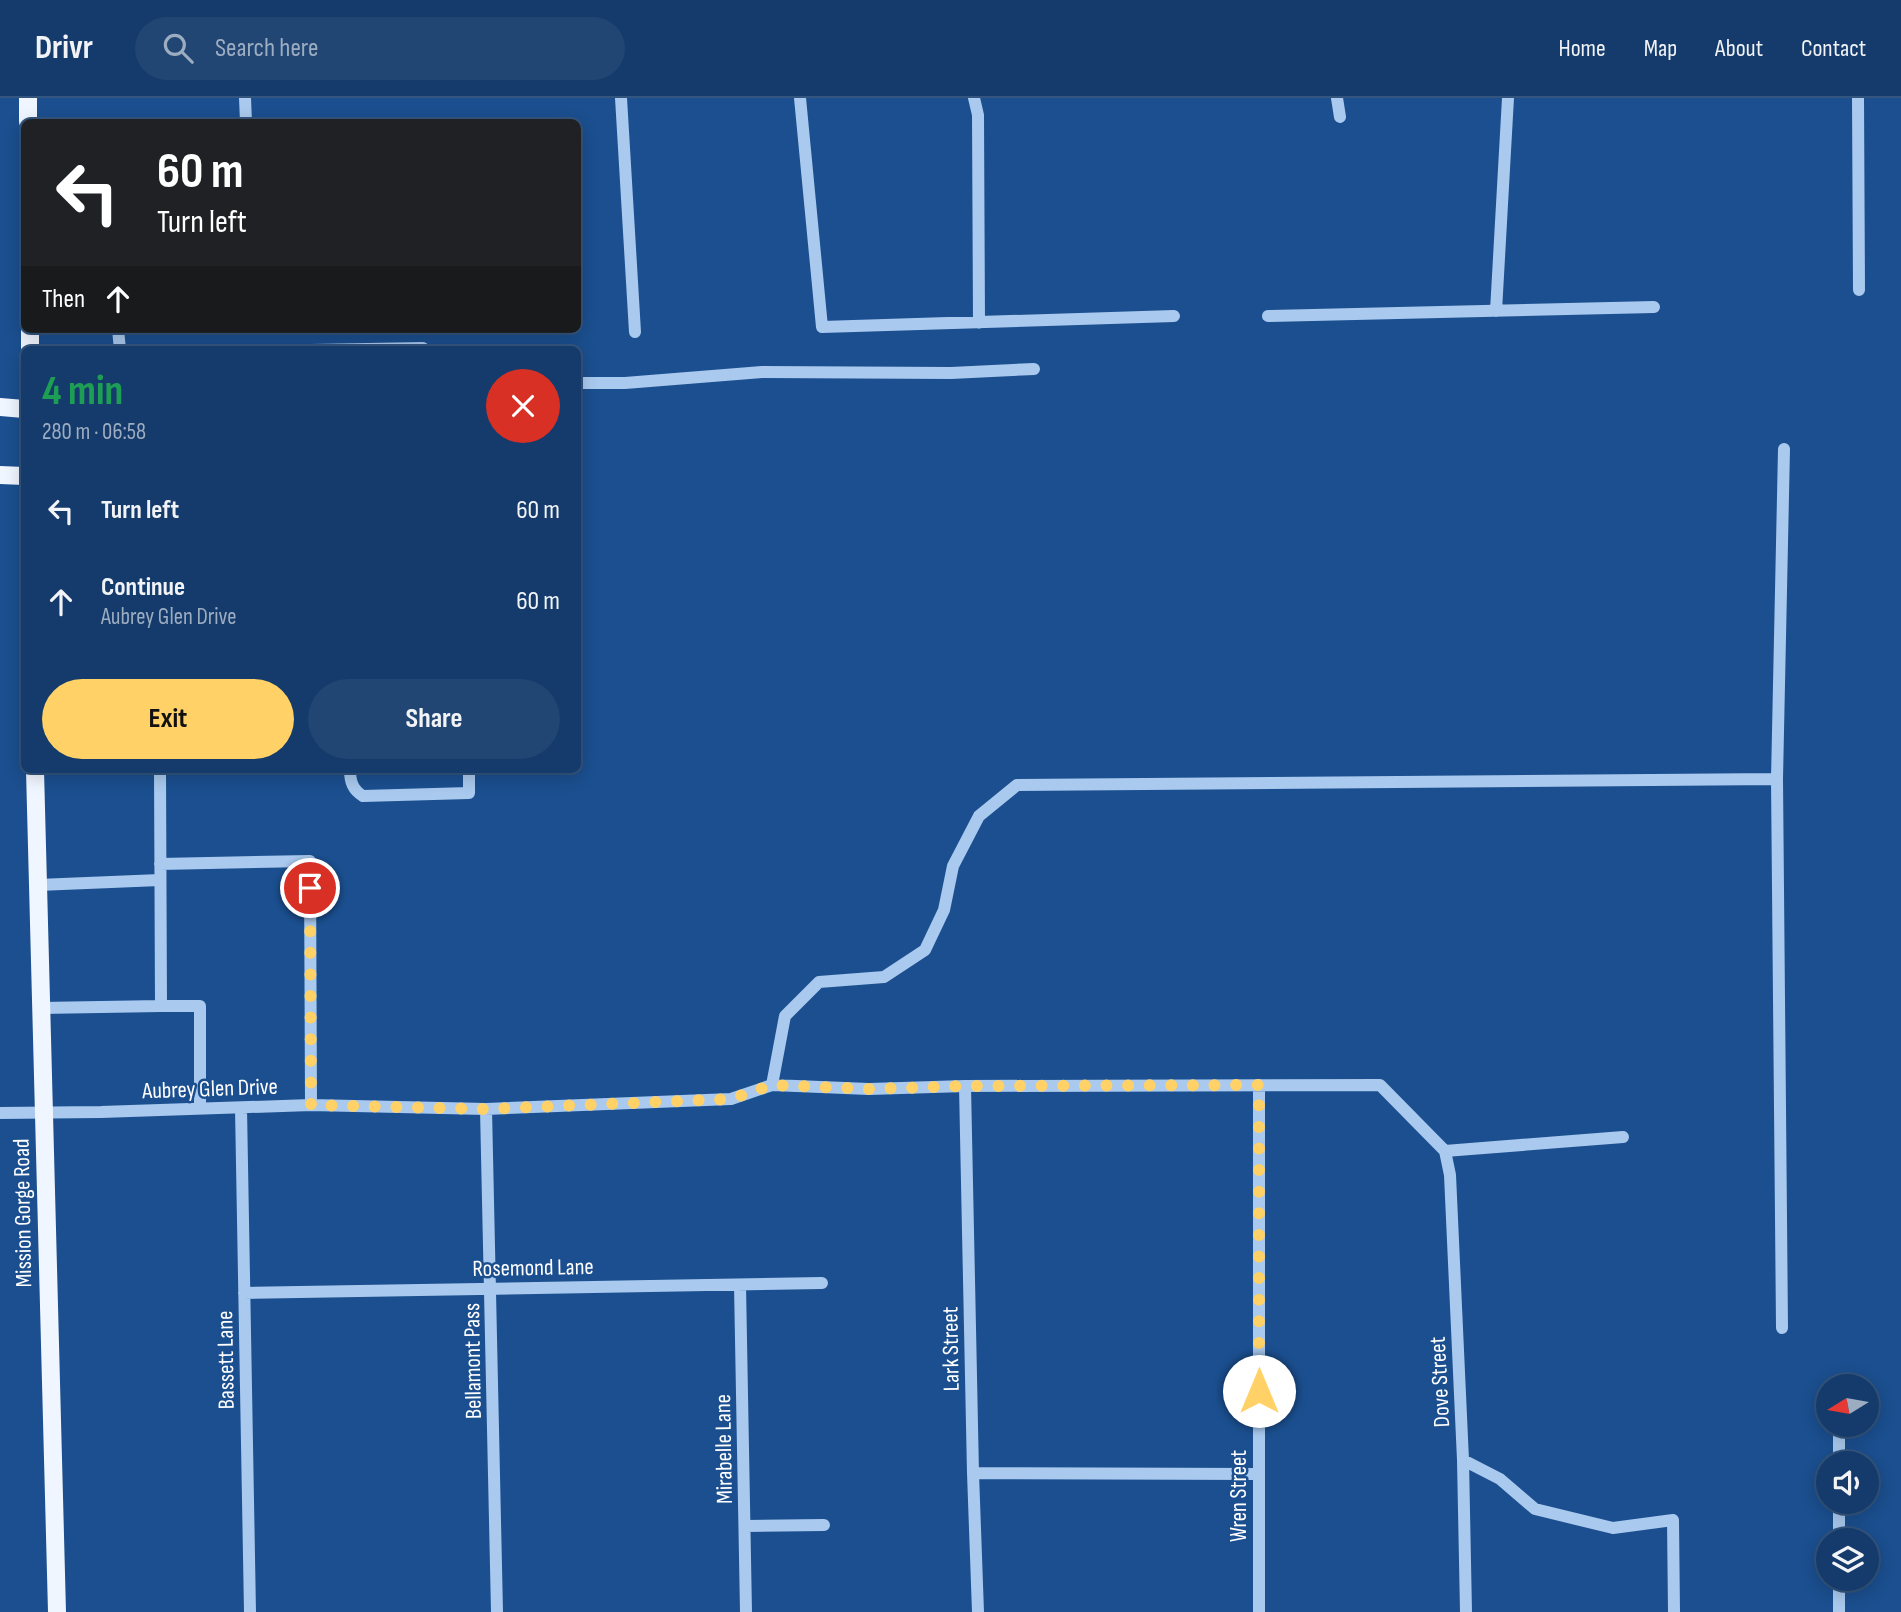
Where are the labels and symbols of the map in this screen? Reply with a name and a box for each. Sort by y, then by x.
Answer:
pin [280,858,340,918]
street label: Aubrey Glen Drive [141,1073,278,1105]
street label: Mission Gorge Road [8,1138,38,1288]
street label: Rosemond Lane [472,1253,594,1283]
street label: Bellamont Pass [458,1303,488,1419]
street label: Lark Street [936,1306,966,1392]
street label: Bassett Lane [211,1310,241,1410]
street label: Dove Street [1424,1336,1456,1428]
position arrow [1222,1354,1296,1428]
north arrow [1816,1374,1880,1437]
street label: Mirabelle Lane [709,1394,739,1504]
street label: Wren Street [1225,1450,1253,1542]

